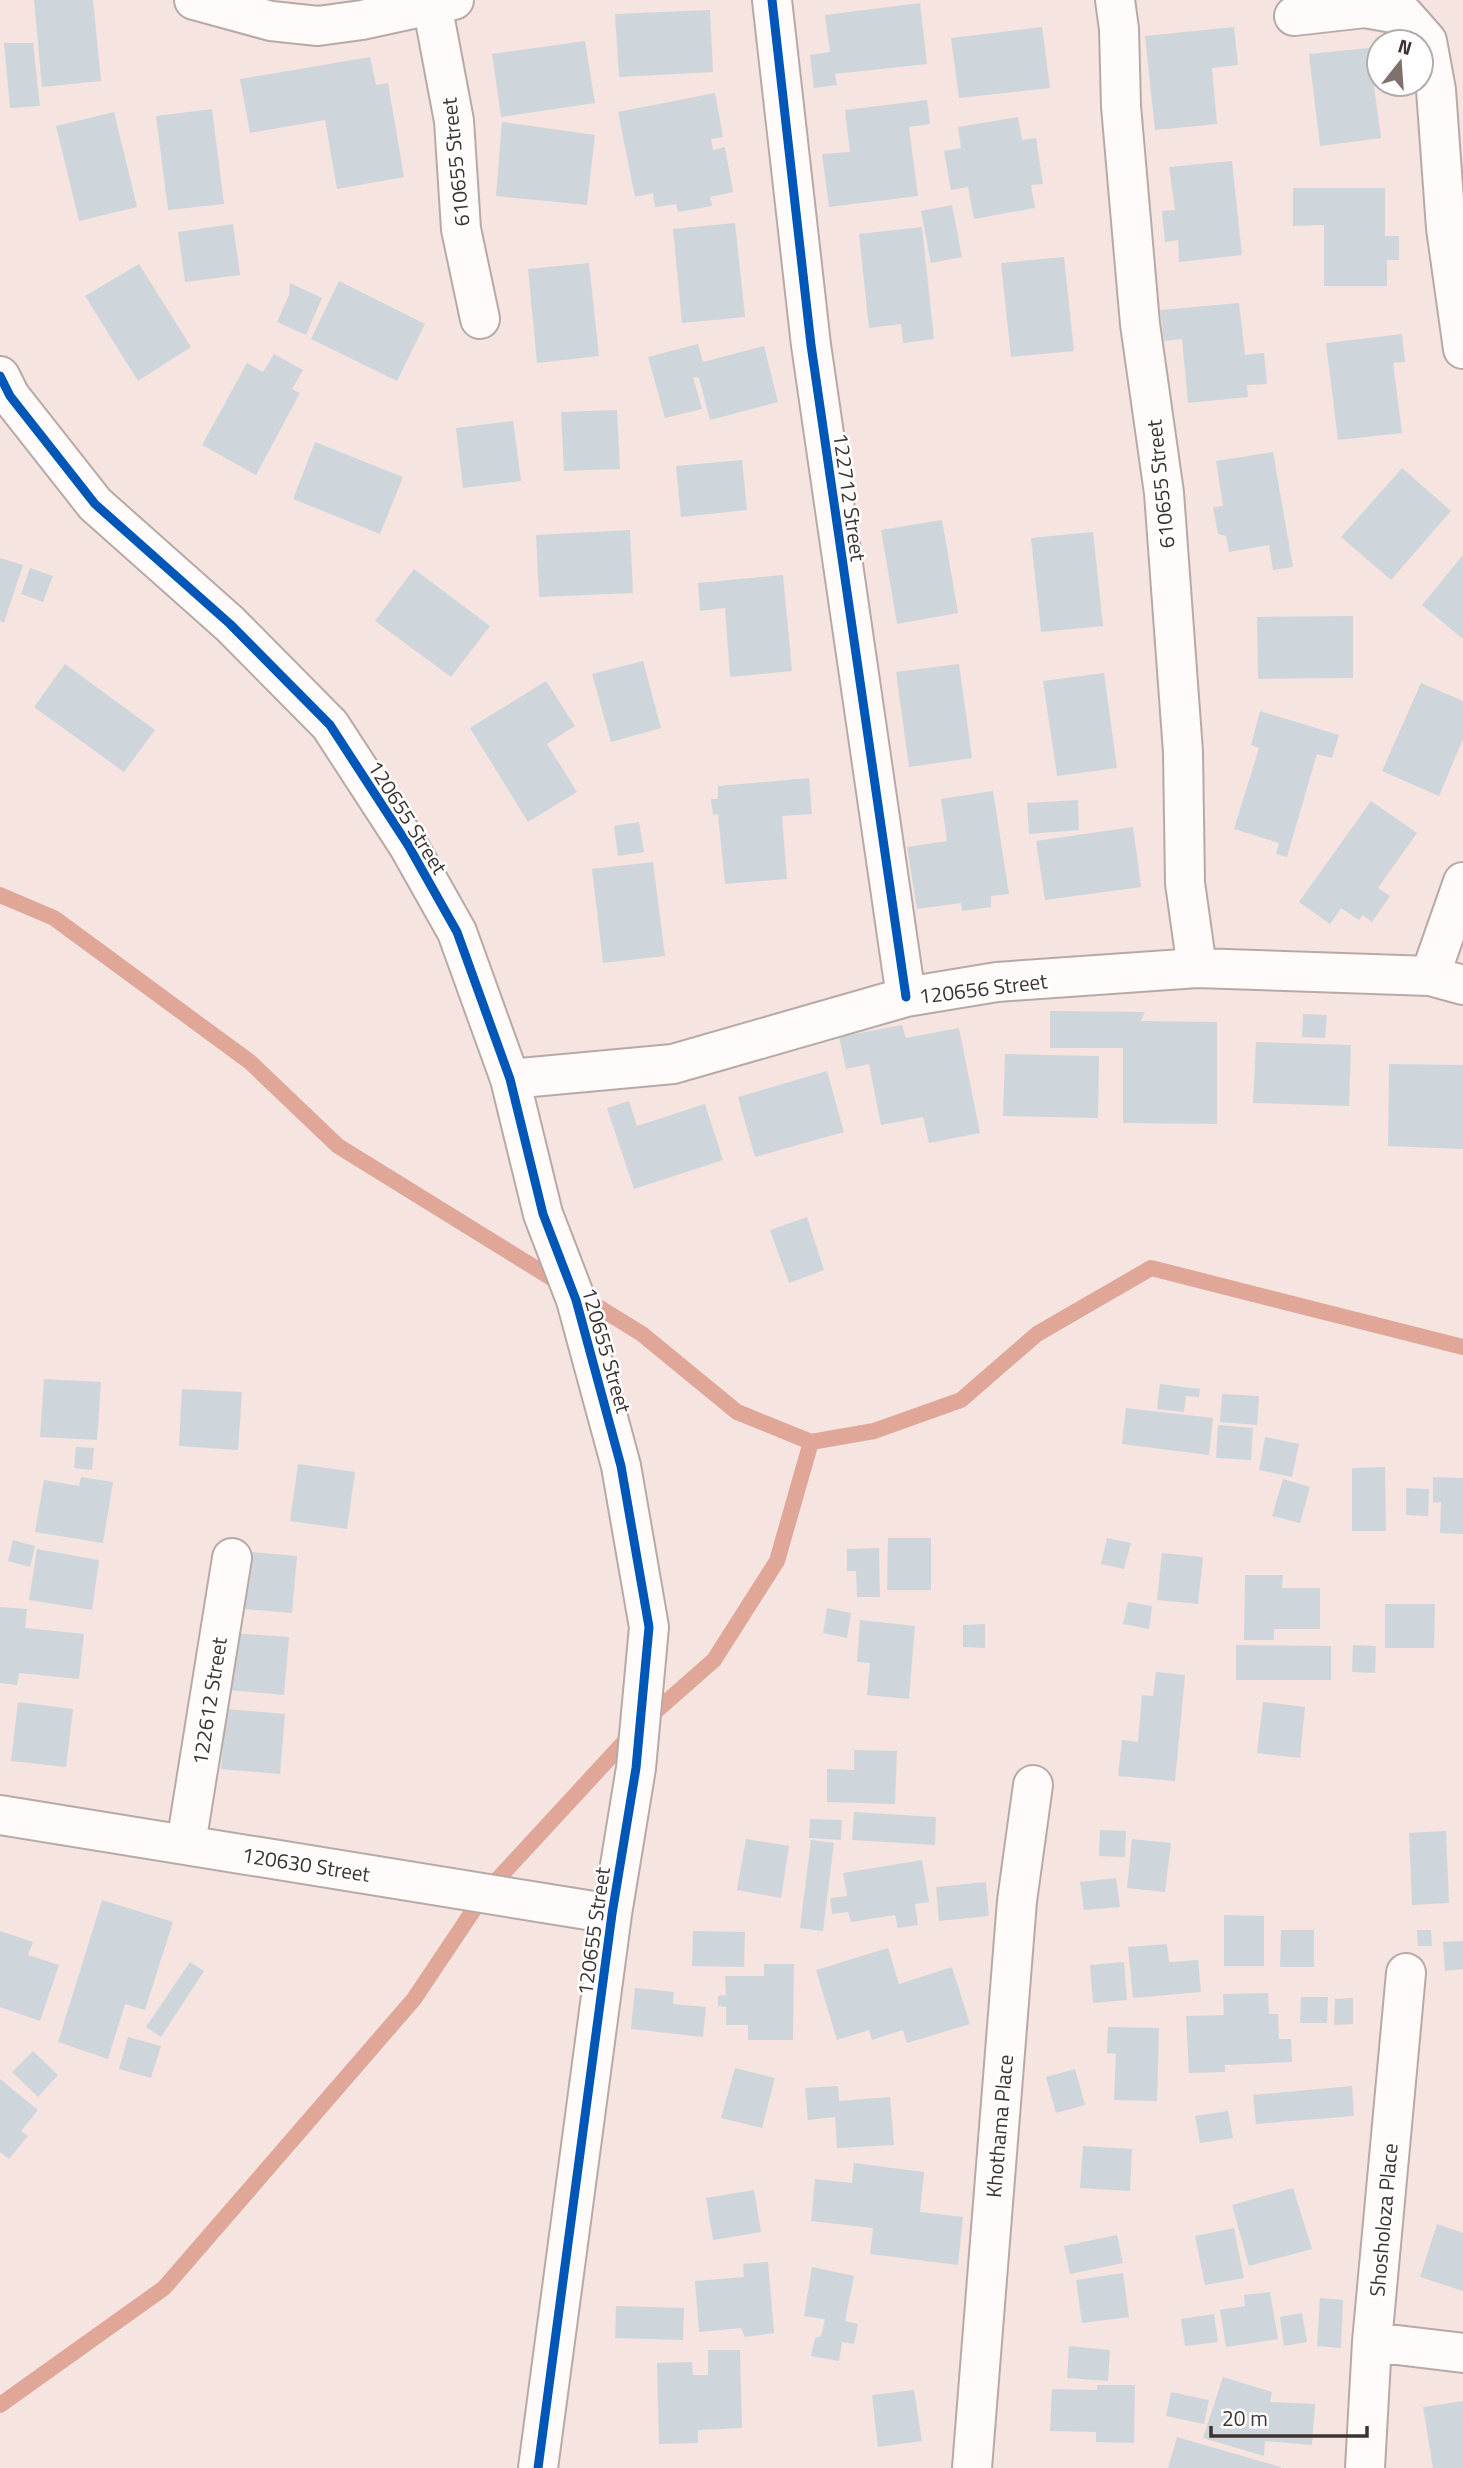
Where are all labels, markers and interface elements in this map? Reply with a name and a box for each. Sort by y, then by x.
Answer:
north arrow [1365,28,1435,98]
text: N [1395,30,1416,62]
street label: 610655 Street [432,95,478,228]
street label: 610655 Street [1137,417,1183,550]
street label: 122712 Street [825,431,875,564]
street label: 120655 Street [360,754,456,881]
street label: 120656 Street [917,964,1050,1012]
street label: 120655 Street [574,1283,640,1417]
street label: 122612 Street [183,1634,235,1767]
street label: 120630 Street [240,1838,373,1890]
street label: 120655 Street [568,1864,618,1997]
street label: Khothama Place [977,2053,1021,2199]
street label: Shosholoza Place [1360,2142,1406,2298]
scale bar [1211,2394,1367,2438]
text: 20 m [1222,2402,1268,2434]

